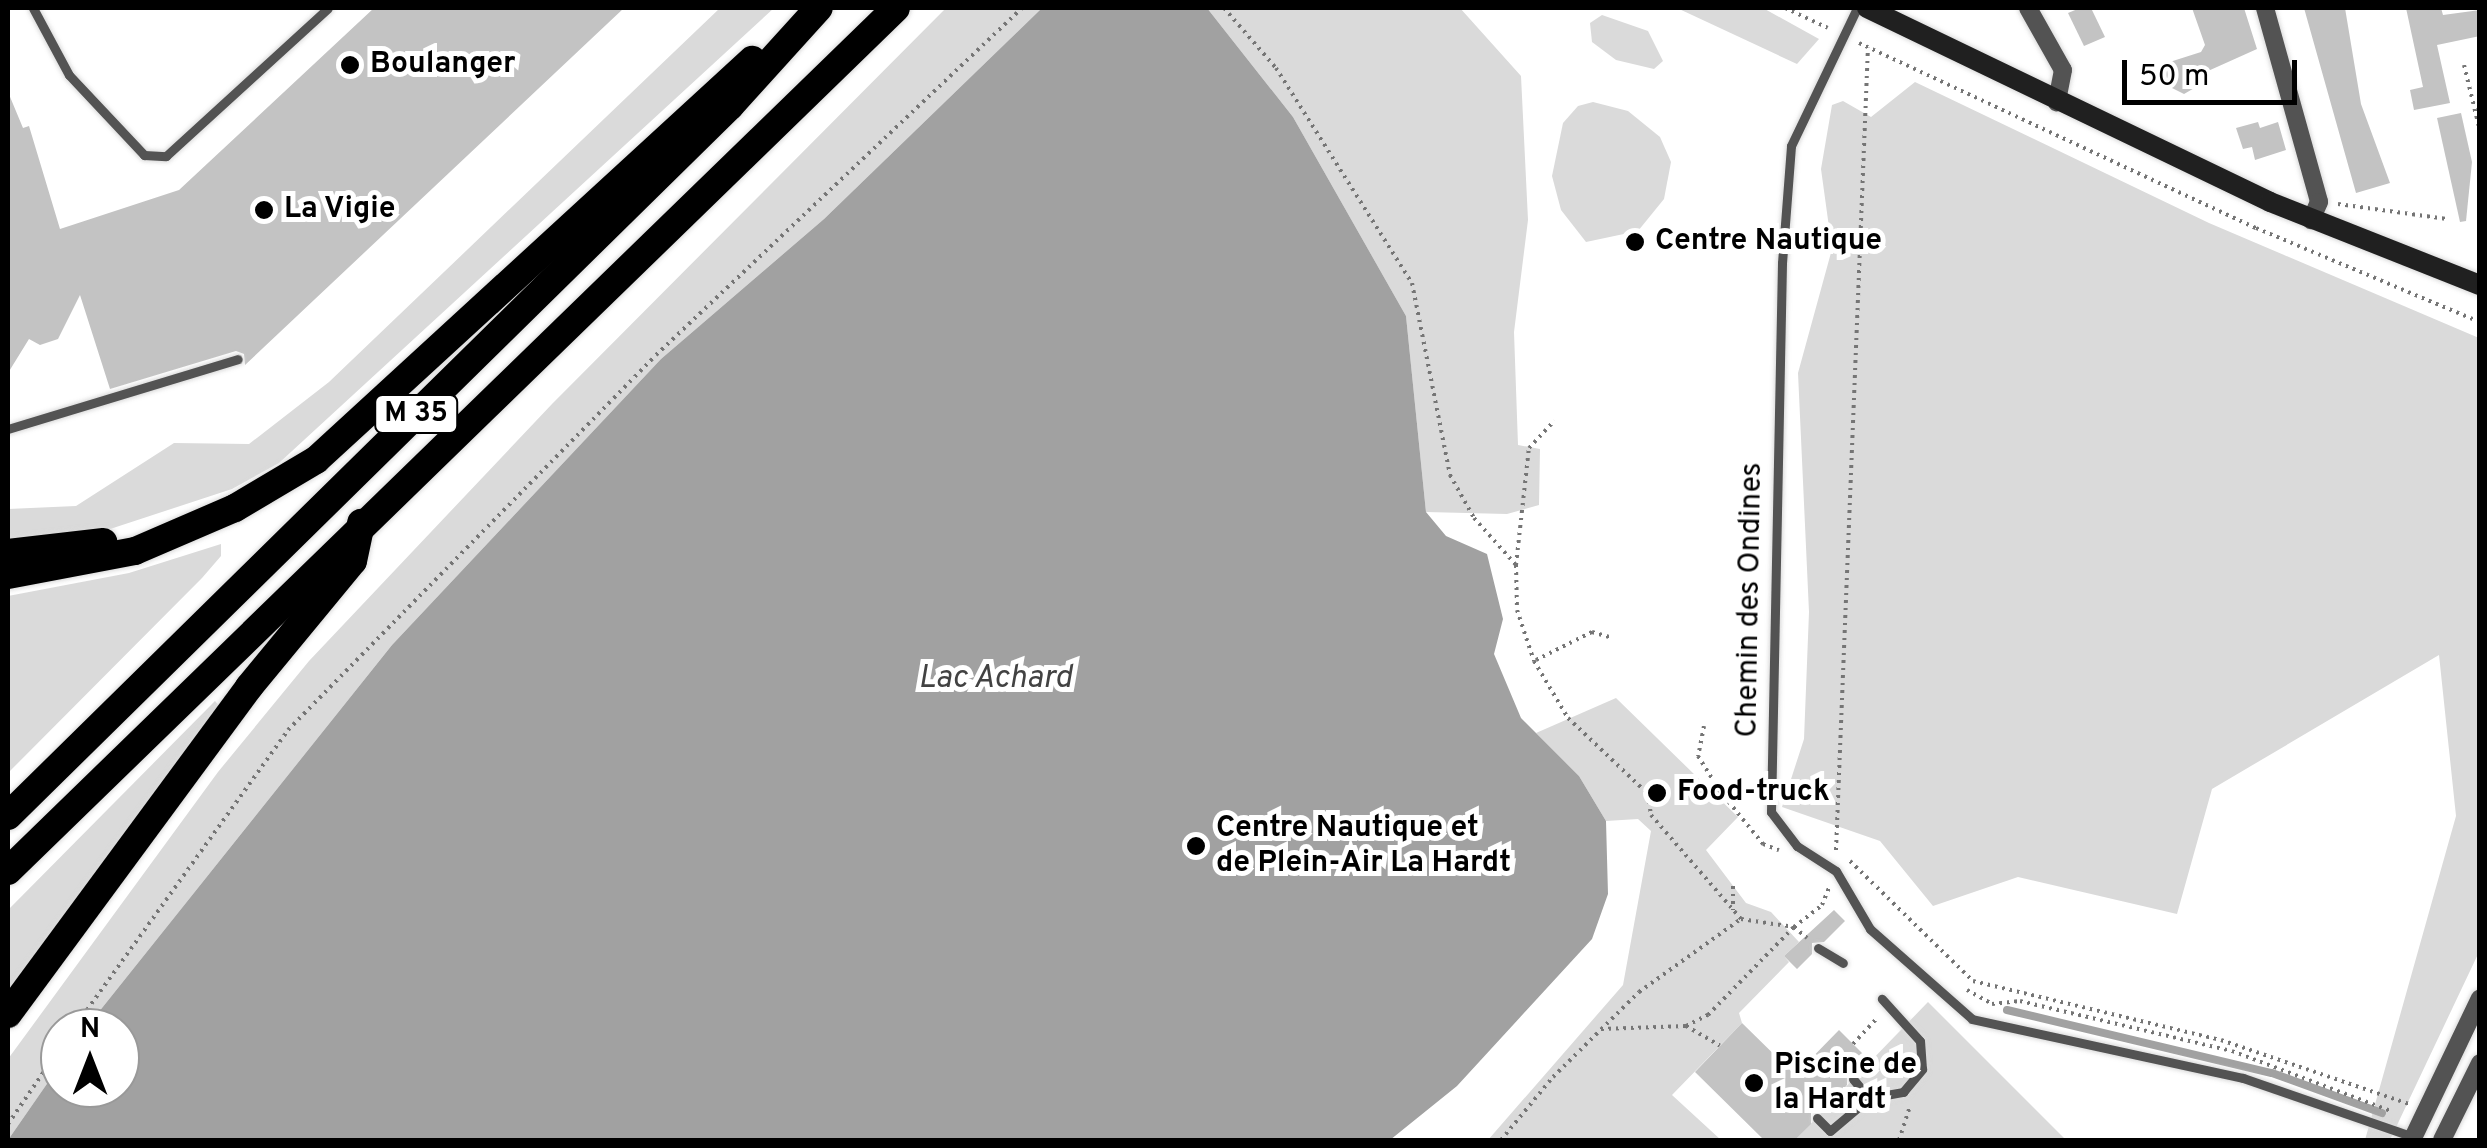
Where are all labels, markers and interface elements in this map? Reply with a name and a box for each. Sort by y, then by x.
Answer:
scale bar [2127,40,2302,102]
place label: Boulanger [370,47,516,83]
marker: Boulanger [339,54,361,76]
text: 50 m [2139,59,2209,96]
place label: La Vigie [284,192,397,228]
marker: La Vigie [253,199,275,221]
place label: Centre Nautique [1655,224,1882,260]
marker: Centre Nautique [1624,231,1646,253]
road number: M 35 [374,391,458,437]
street label: Chemin des Ondines [1731,462,1771,738]
water label: Lac Achard [918,660,1072,698]
place label: Food-truck [1677,775,1830,811]
marker: Food-truck [1646,782,1668,804]
place label: Centre Nautique et de Plein-Air La Hardt [1216,811,1511,882]
marker: Centre Nautique et de Plein-Air La Hardt [1185,835,1207,857]
north arrow [40,1008,140,1108]
text: N [80,1012,100,1048]
place label: Piscine de la Hardt [1774,1048,1917,1118]
marker: Piscine de la Hardt [1743,1072,1765,1094]

